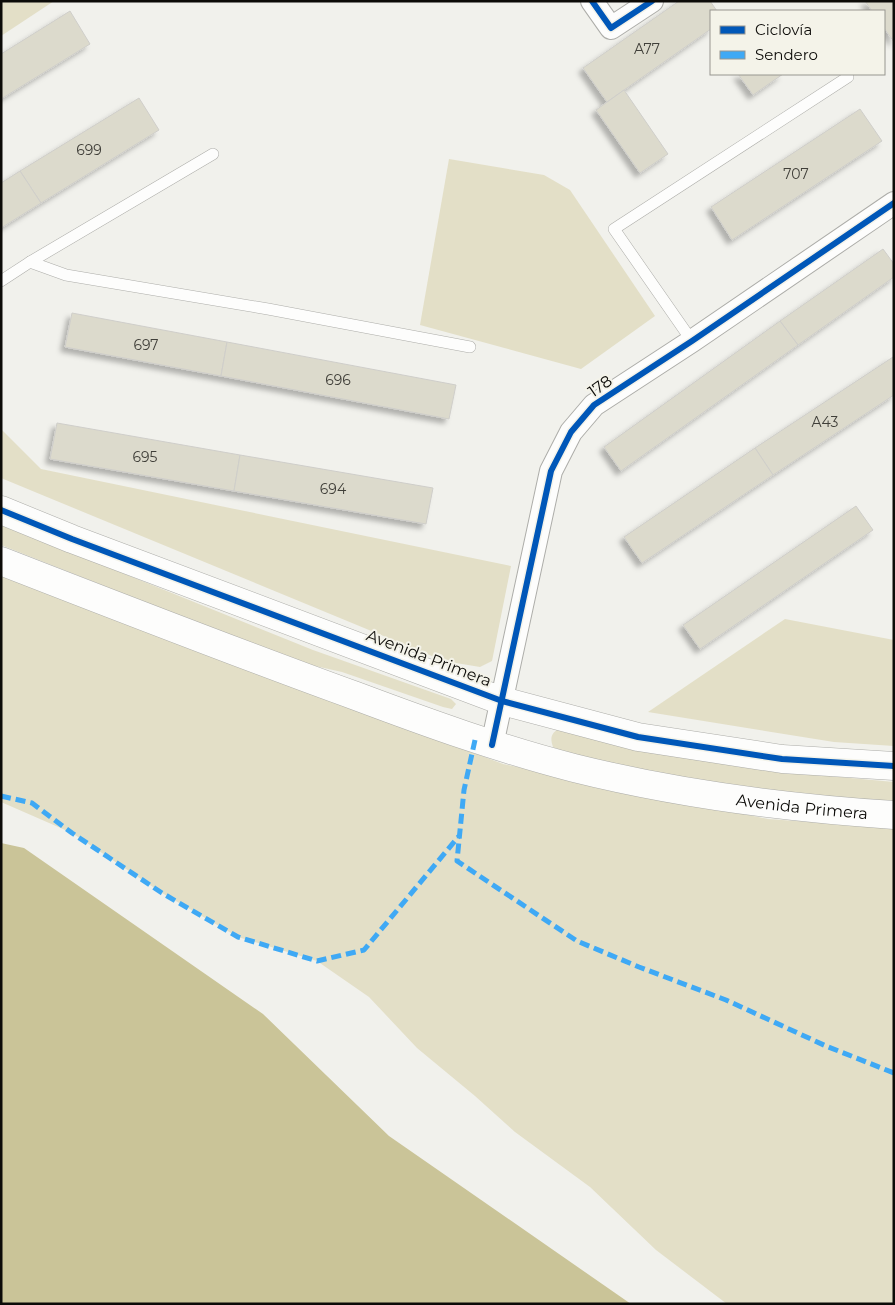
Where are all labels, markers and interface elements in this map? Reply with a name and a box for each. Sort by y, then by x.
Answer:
legend [710,10,885,75]
text: Ciclovía [755,20,812,39]
house number: A77 [634,40,660,58]
text: Sendero [755,45,818,64]
house number: 699 [76,141,102,159]
house number: 707 [783,165,809,183]
house number: 697 [133,336,159,354]
house number: 696 [325,371,351,389]
street label: 178 [584,371,616,401]
house number: A43 [812,413,838,431]
house number: 695 [133,448,158,466]
house number: 694 [320,480,347,498]
street label: Avenida Primera [364,625,494,691]
street label: Avenida Primera [735,790,869,823]

